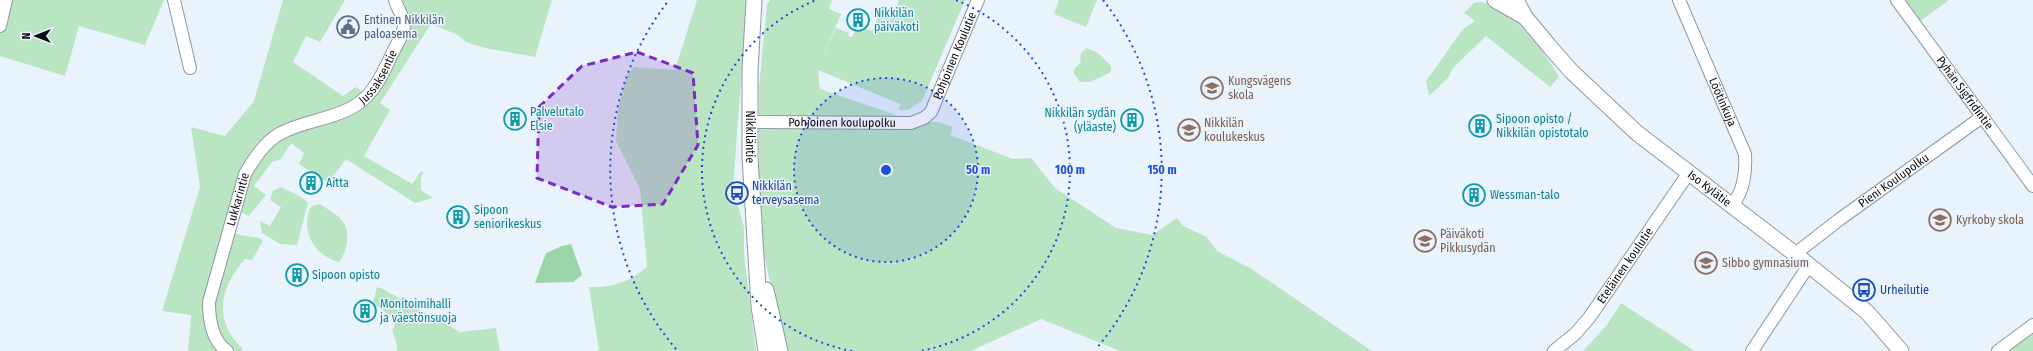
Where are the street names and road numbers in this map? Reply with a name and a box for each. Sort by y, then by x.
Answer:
street label: Pohjoinen Koulutie [930,10,979,102]
street label: Jussaksentie [356,48,400,107]
street label: Pyhän Sigfridintie [1933,53,1996,132]
street label: Löötinkuja [1706,76,1739,129]
street label: Nikkiläntie [743,110,757,164]
street label: Pohjoinen koulupolku [788,115,896,130]
street label: Pieni Koulupolku [1856,151,1932,210]
street label: Iso Kylätie [1685,167,1734,210]
street label: Lukkarintie [224,171,252,227]
street label: Eteläinen koulutie [1594,225,1656,306]

